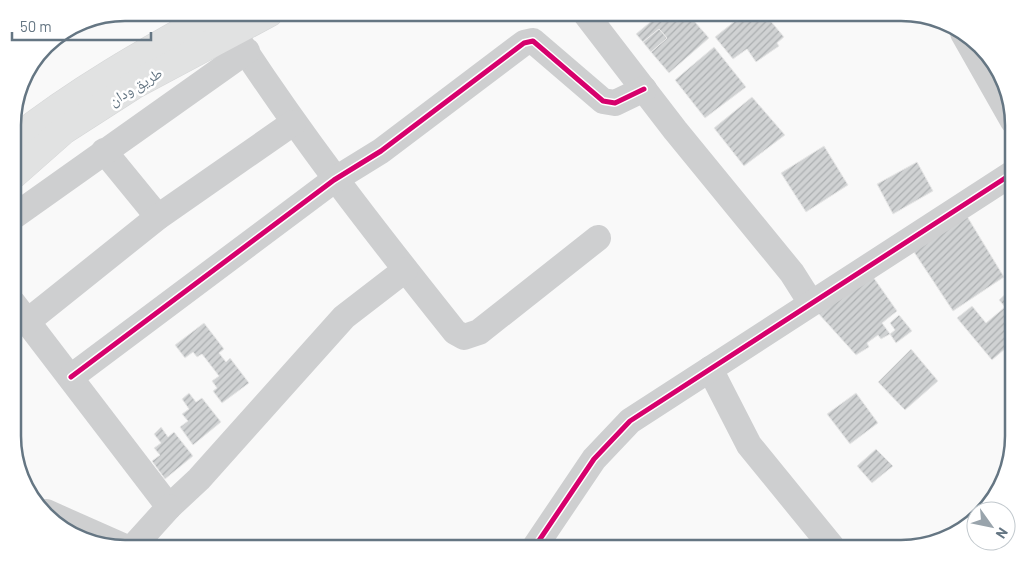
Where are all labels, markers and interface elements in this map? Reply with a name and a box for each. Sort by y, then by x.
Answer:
scale bar [12,10,151,42]
text: 50 m [20,17,52,35]
street label: طريق ودان [105,63,166,111]
north arrow [966,501,1016,551]
text: N [993,525,1012,542]

